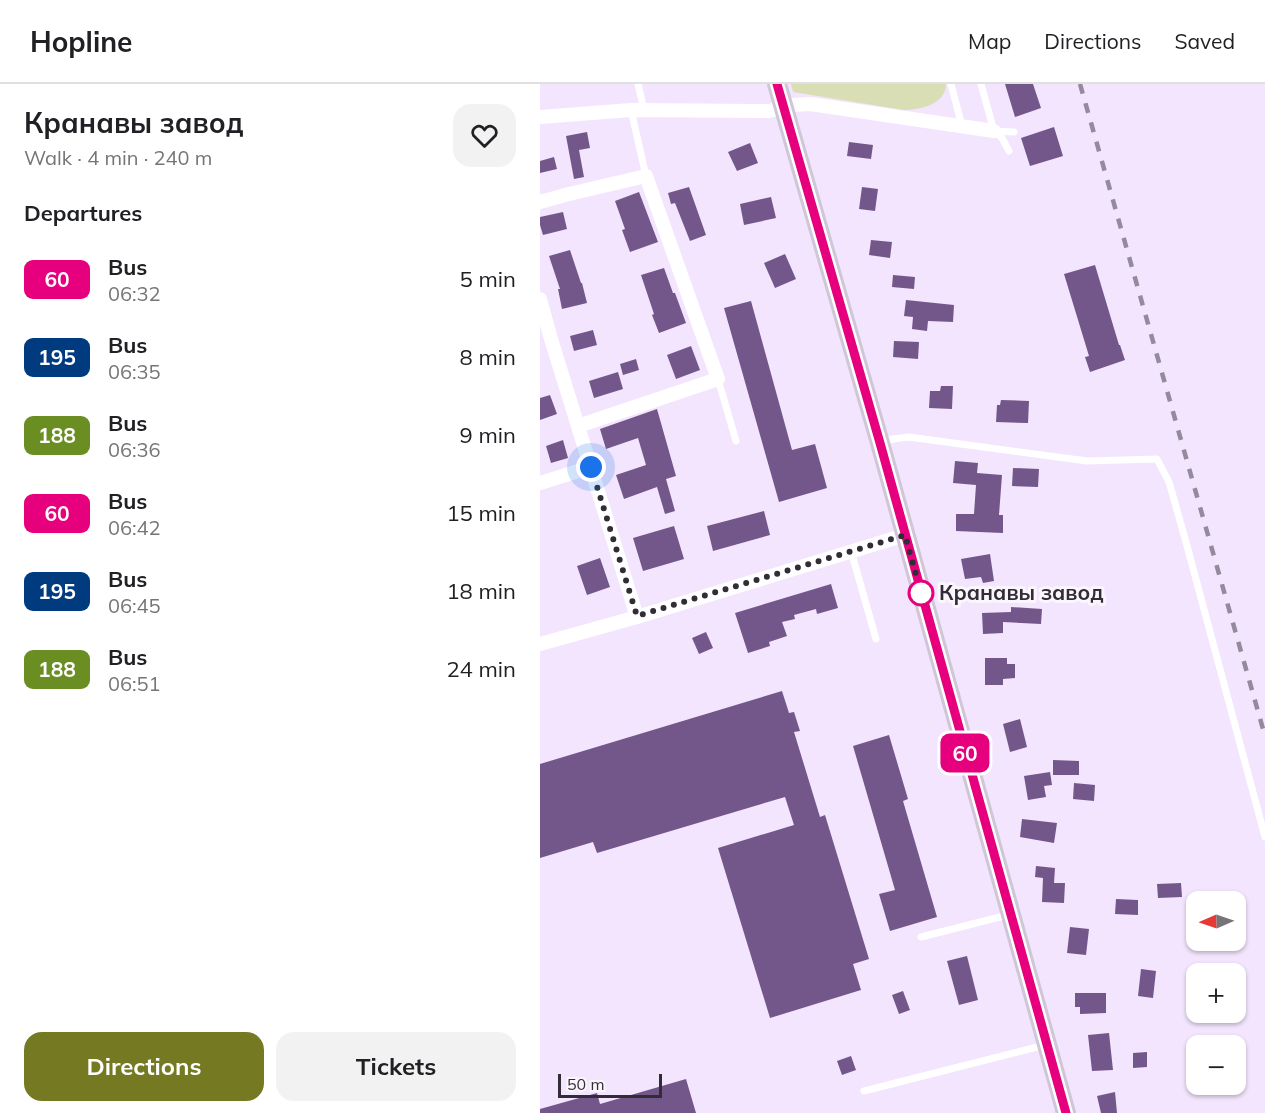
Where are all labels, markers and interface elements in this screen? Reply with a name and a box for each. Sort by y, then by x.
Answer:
text: Hopline [30,24,132,59]
text: Map [968,28,1011,54]
text: Directions [1044,28,1141,54]
text: Saved [1174,28,1235,54]
button: heart [453,104,516,167]
text: Кранавы завод [24,105,243,140]
text: Walk · 4 min · 240 m [24,145,212,170]
text: Departures [24,199,142,227]
text: Bus [108,253,147,281]
text: 5 min [460,265,516,293]
text: 60 [44,266,70,292]
text: 06:32 [108,281,161,306]
text: Bus [108,331,147,359]
text: 8 min [460,343,516,371]
text: 195 [38,344,76,370]
text: 06:35 [108,359,161,384]
text: Bus [108,409,147,437]
text: 9 min [460,421,516,449]
text: 188 [38,422,76,448]
text: 06:36 [108,437,161,462]
your location [576,452,606,482]
text: Bus [108,487,147,515]
text: 15 min [446,499,516,527]
text: 60 [44,500,70,526]
text: 06:42 [108,515,161,540]
text: Bus [108,565,147,593]
text: 18 min [446,577,516,605]
text: 195 [38,578,76,604]
place label: Кранавы завод [939,579,1104,605]
marker: Кранавы завод [908,580,934,606]
text: 06:45 [108,593,161,618]
text: Bus [108,643,147,671]
text: 24 min [446,655,516,683]
text: 188 [38,656,76,682]
text: 06:51 [108,671,161,696]
line badge: 60 [938,734,992,772]
text: 60 [952,740,978,766]
north arrow [1186,891,1246,951]
map controls [1186,891,1246,1095]
button: + [1186,963,1246,1023]
button: Directions [24,1032,264,1101]
button: Tickets [276,1032,516,1101]
button: − [1186,1035,1246,1095]
scale bar [558,1071,662,1098]
text: 50 m [567,1074,604,1094]

